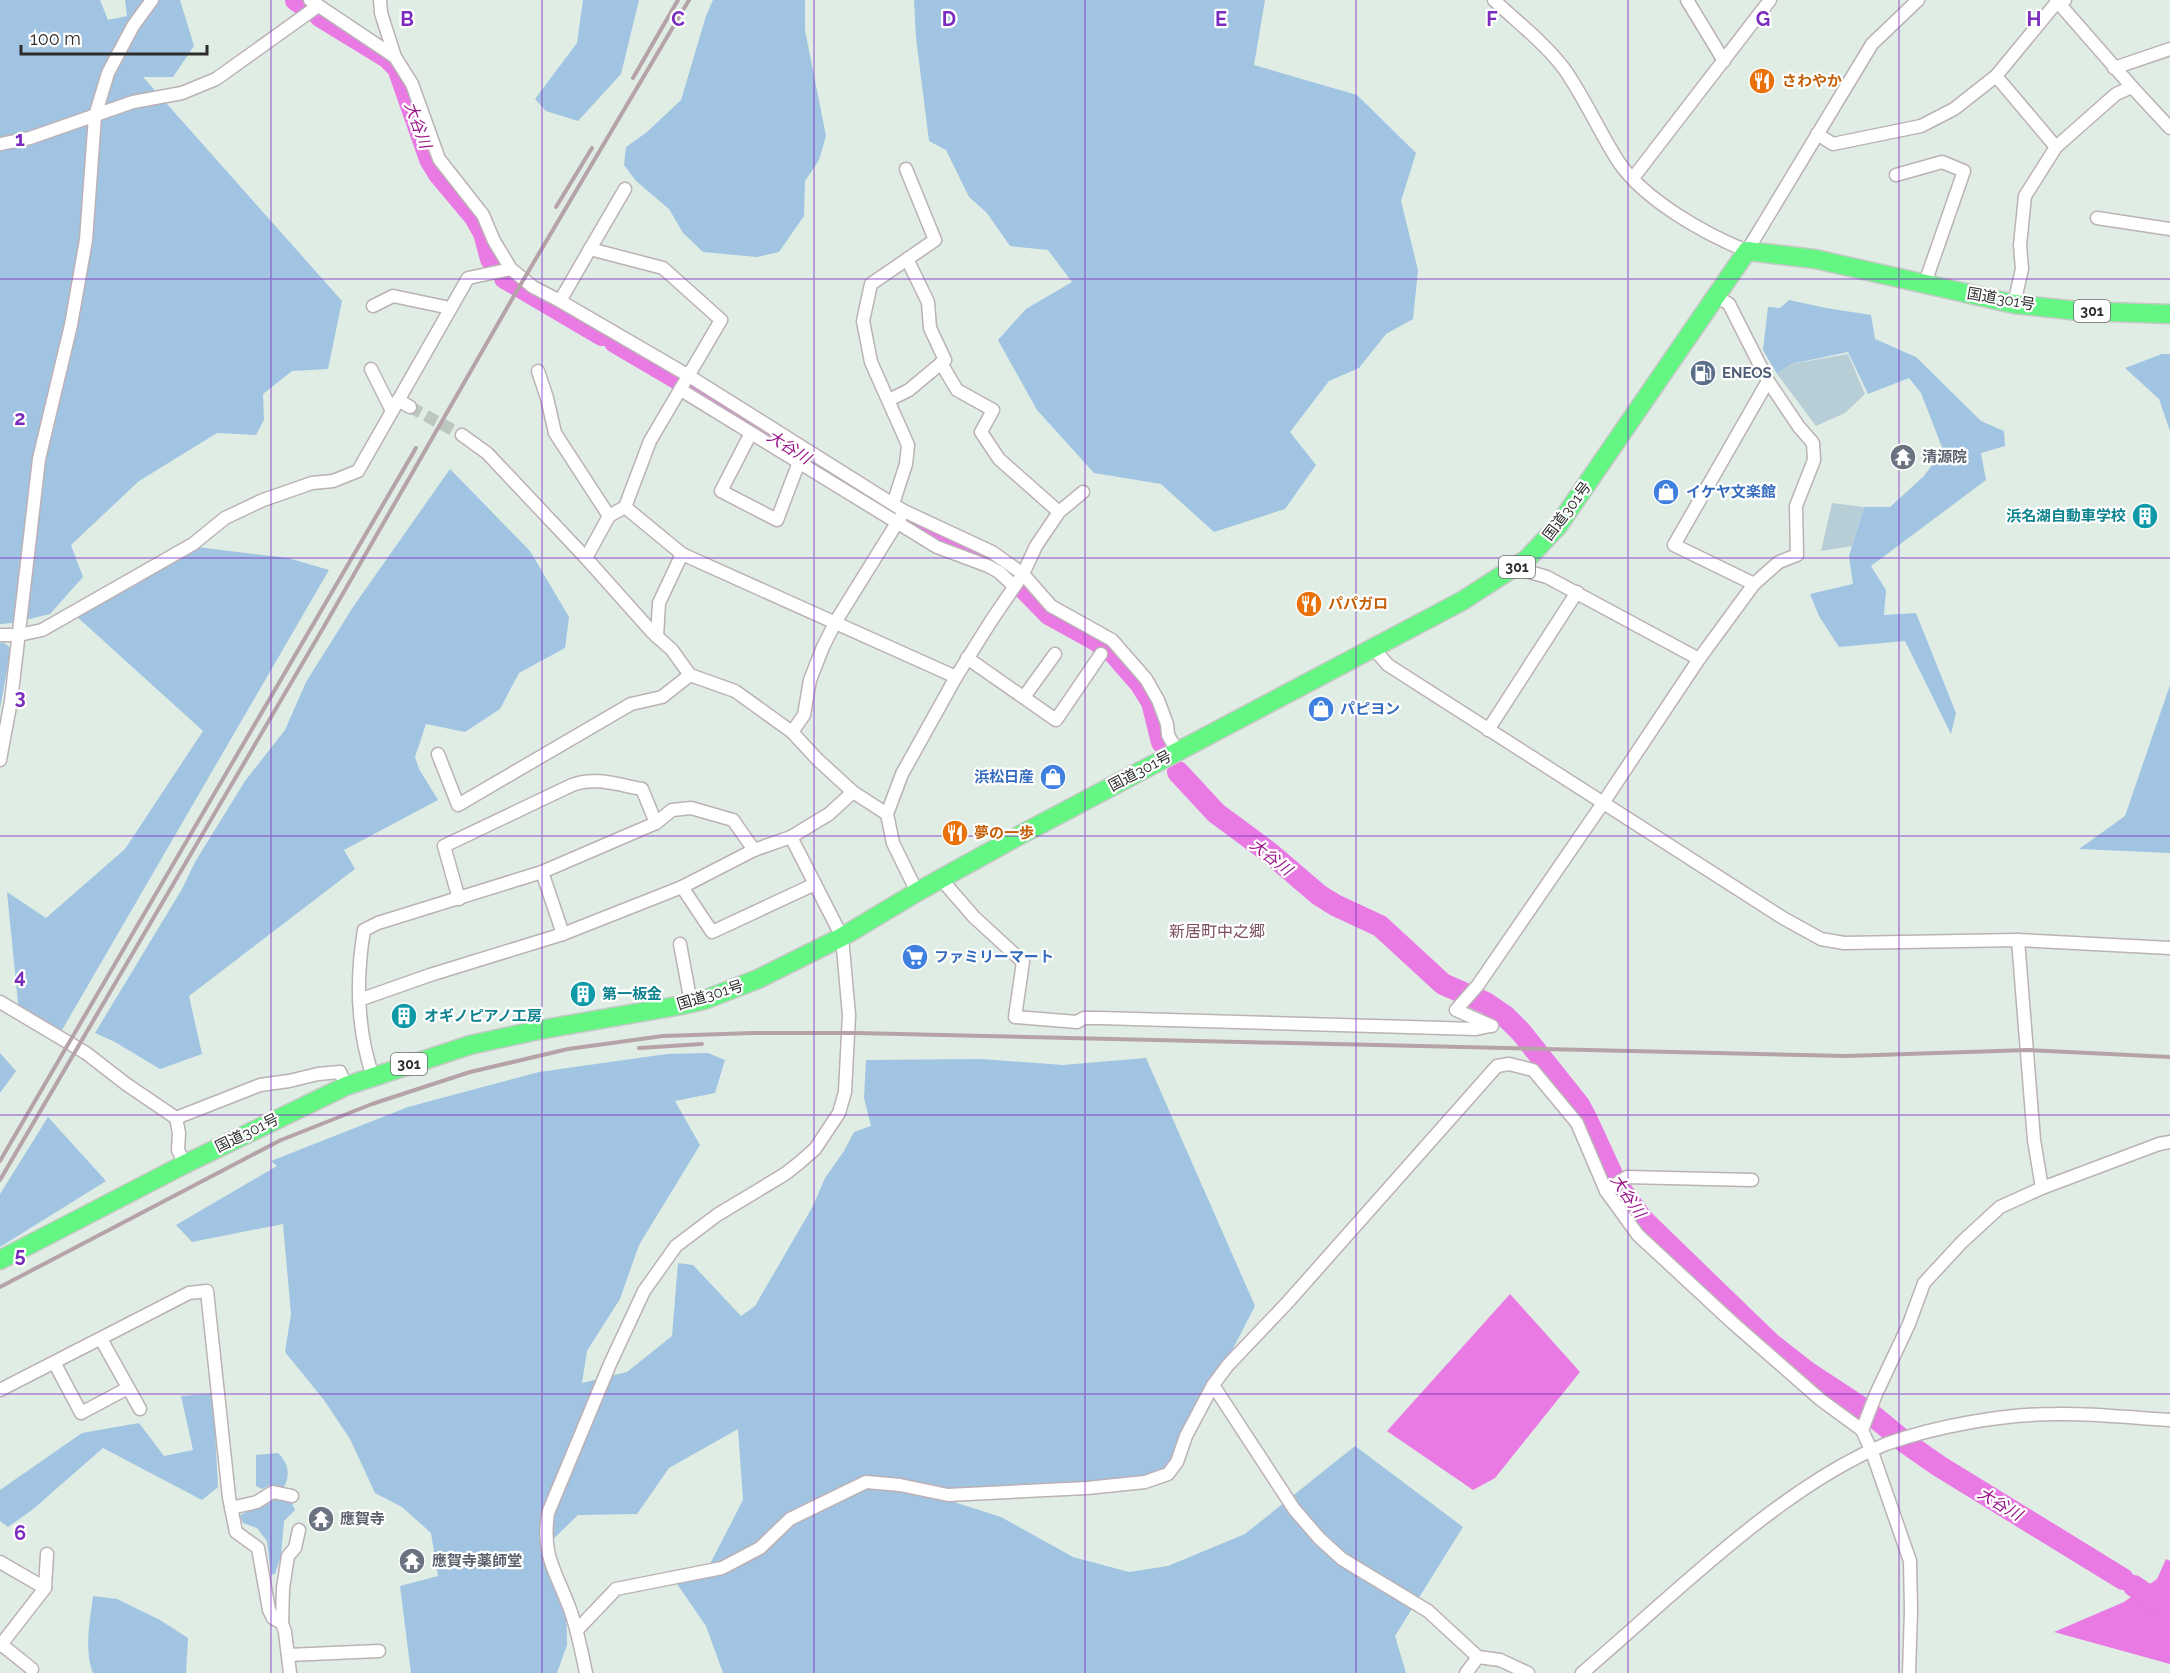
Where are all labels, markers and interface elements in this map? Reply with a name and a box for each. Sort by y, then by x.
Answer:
text: B [400,7,414,31]
text: C [671,7,685,31]
text: D [942,7,956,31]
text: E [1215,7,1227,31]
text: F [1486,7,1498,31]
text: G [1756,7,1770,31]
text: H [2027,7,2041,31]
scale bar [21,18,207,56]
text: 100 m [30,28,81,49]
restaurant icon: さわやか [1747,66,1777,96]
place label: さわやか [1782,72,1842,90]
water label: 大谷川 [401,99,436,153]
text: 1 [15,127,25,151]
street label: 国道301号 [1966,284,2036,314]
road number: 301 [2074,300,2110,322]
fuel station icon: ENEOS [1688,358,1718,388]
place label: ENEOS [1722,364,1772,382]
text: 2 [14,406,26,430]
water label: 大谷川 [764,426,816,469]
temple icon: 清源院 [1888,442,1918,472]
place label: 清源院 [1922,448,1967,466]
shop icon: イケヤ文楽館 [1651,477,1681,507]
street label: 国道301号 [1539,478,1595,544]
place label: イケヤ文楽館 [1686,483,1776,501]
building icon: 浜名湖自動車学校 [2130,501,2160,531]
place label: 浜名湖自動車学校 [2006,507,2126,525]
road number: 301 [1499,556,1535,578]
restaurant icon: パパガロ [1294,589,1324,619]
place label: パパガロ [1328,595,1388,613]
text: 3 [14,685,26,709]
shop icon: パピヨン [1306,694,1336,724]
place label: パピヨン [1340,700,1400,718]
street label: 国道301号 [1105,747,1175,795]
shop icon: 浜松日産 [1038,762,1068,792]
place label: 浜松日産 [974,768,1034,786]
restaurant icon: 夢の一歩 [940,818,970,848]
place label: 夢の一歩 [974,824,1034,842]
water label: 大谷川 [1246,835,1297,880]
district label: 新居町中之郷 [1169,922,1265,941]
supermarket icon: ファミリーマート [900,942,930,972]
place label: ファミリーマート [934,948,1054,966]
text: 4 [14,964,26,988]
street label: 国道301号 [675,976,745,1014]
building icon: 第一板金 [568,979,598,1009]
place label: 第一板金 [602,985,662,1003]
building icon: オギノピアノ工房 [389,1001,419,1031]
place label: オギノピアノ工房 [424,1007,542,1025]
road number: 301 [391,1053,427,1075]
street label: 国道301号 [212,1110,282,1156]
water label: 大谷川 [1607,1171,1650,1223]
text: 5 [14,1243,26,1267]
water label: 大谷川 [1975,1483,2027,1526]
temple icon: 應賀寺 [306,1504,336,1534]
place label: 應賀寺 [340,1510,385,1528]
text: 6 [14,1521,26,1545]
temple icon: 應賀寺薬師堂 [397,1546,427,1576]
place label: 應賀寺薬師堂 [432,1552,522,1570]

